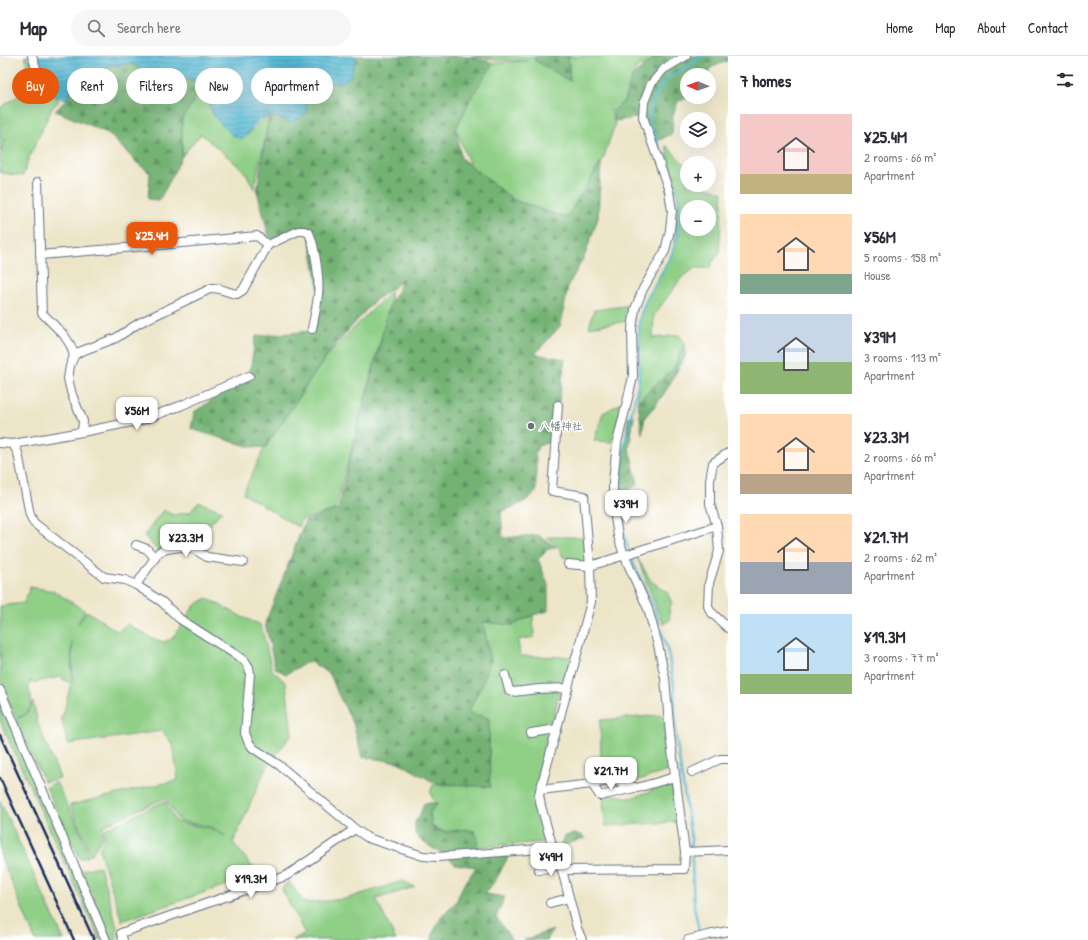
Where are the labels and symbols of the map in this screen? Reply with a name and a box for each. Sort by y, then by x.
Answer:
north arrow [680,68,716,104]
pin: ¥25.4M [119,222,185,256]
pin: ¥56M [113,397,161,431]
place label: 八幡神社 [539,419,583,433]
marker: 八幡神社 [526,421,536,431]
pin: ¥39M [602,490,650,524]
pin: ¥23.3M [153,524,219,558]
pin: ¥21.7M [578,757,644,791]
pin: ¥49M [527,843,575,877]
pin: ¥19.3M [218,865,284,899]

